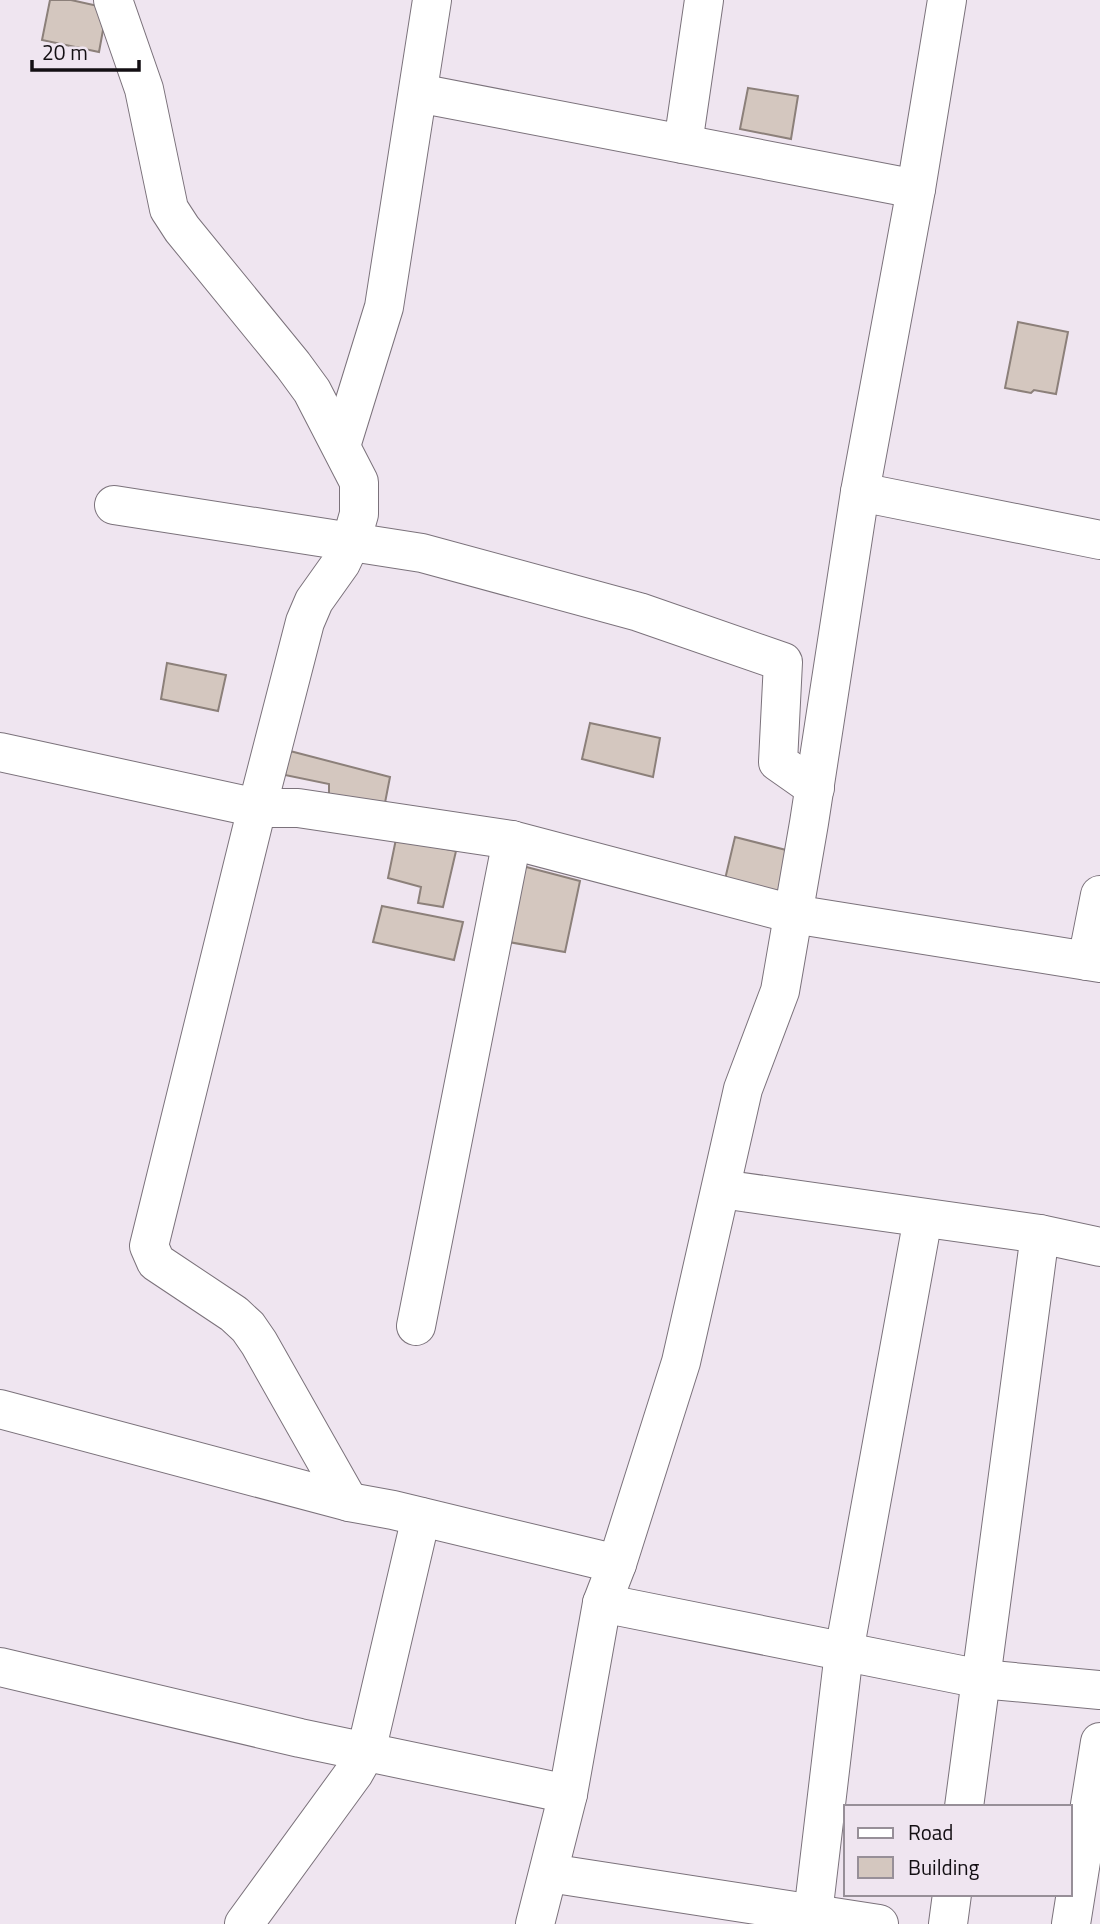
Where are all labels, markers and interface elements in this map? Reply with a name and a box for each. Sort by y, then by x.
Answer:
scale bar [32,28,138,72]
text: 20 m [42,36,88,68]
legend [844,1805,1072,1896]
text: Road [908,1816,953,1848]
text: Building [908,1851,980,1883]

